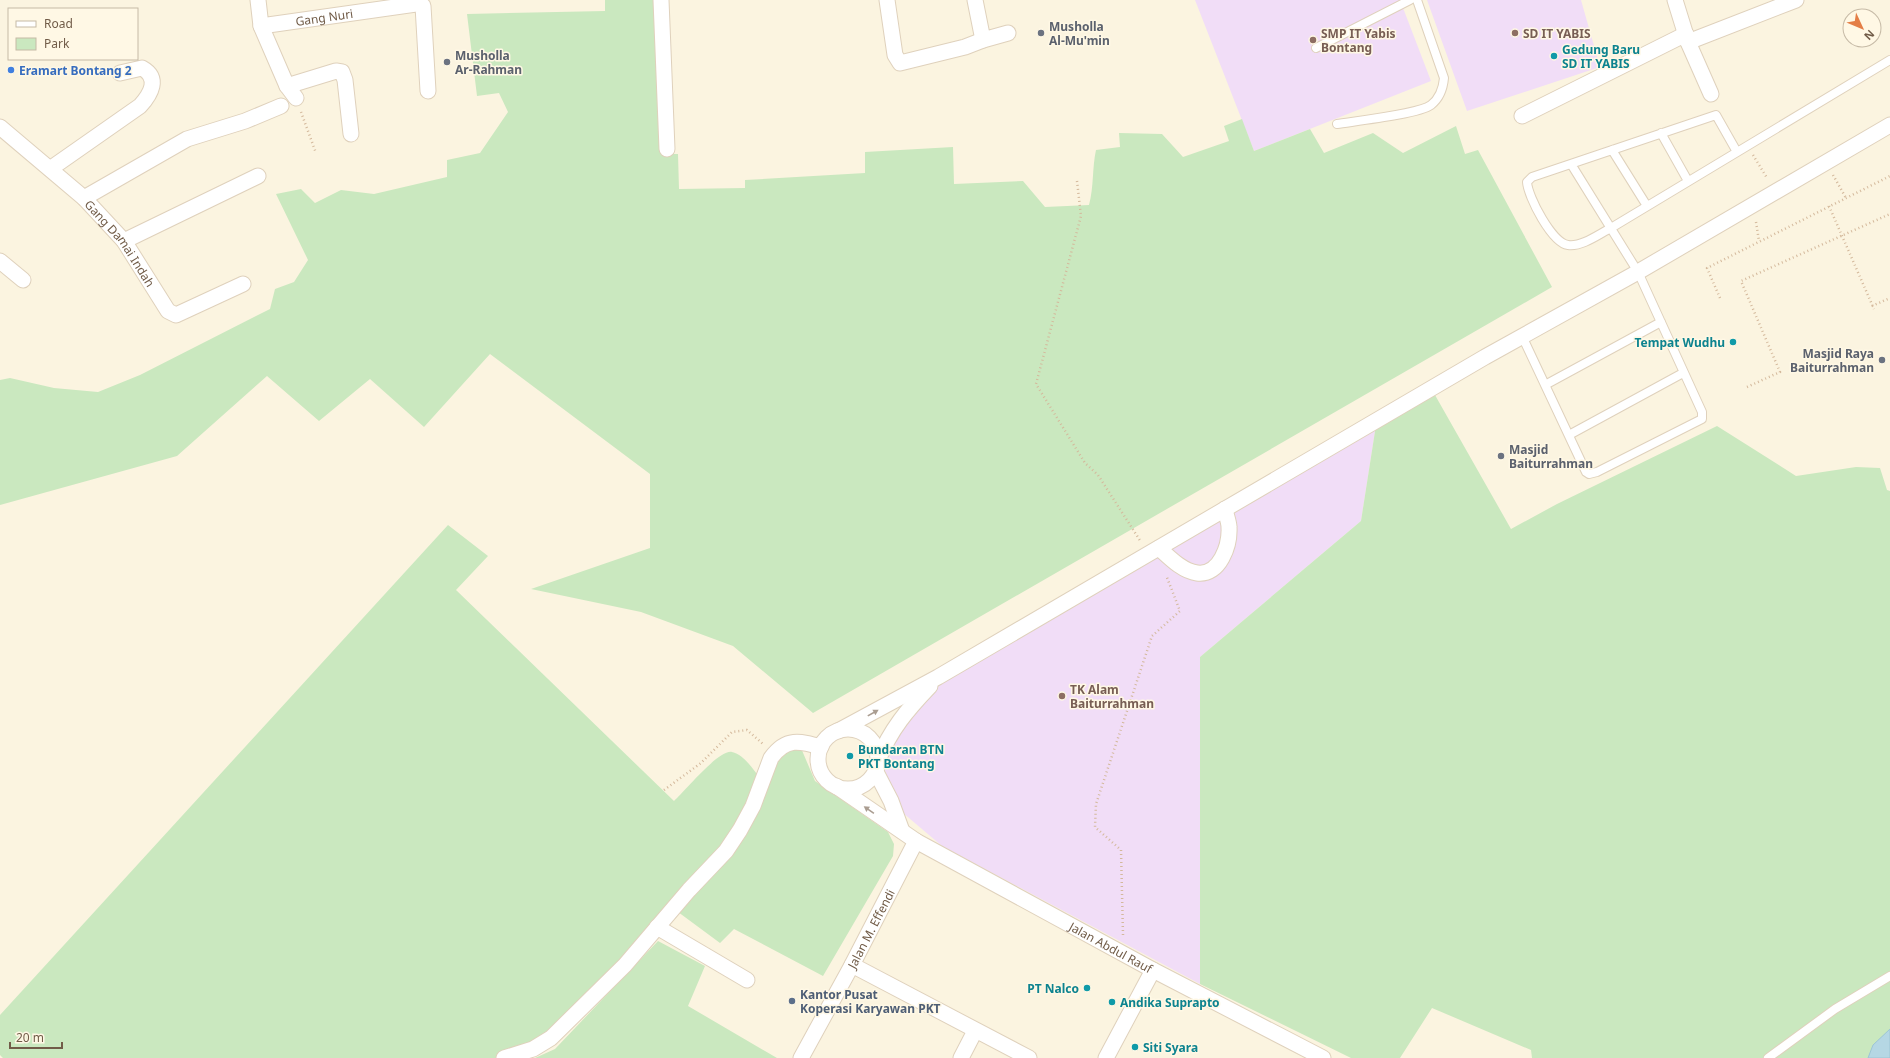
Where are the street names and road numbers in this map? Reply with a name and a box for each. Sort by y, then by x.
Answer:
street label: Gang Nuri [294,5,354,30]
street label: Gang Damai Indah [81,196,159,290]
street label: Jalan M. Effendi [843,886,898,972]
street label: Jalan Abdul Rauf [1065,917,1156,977]

